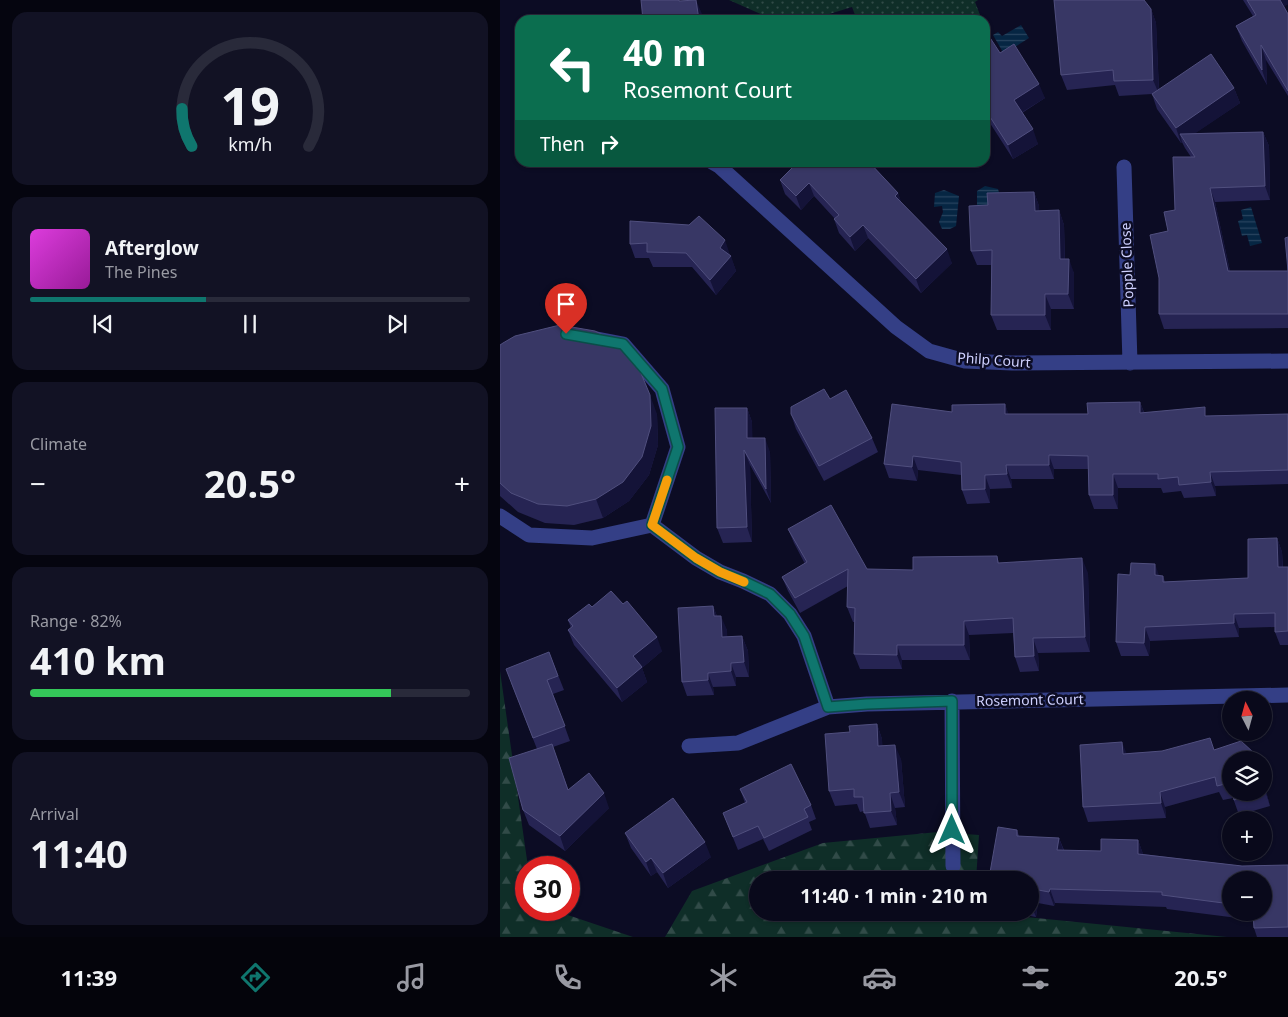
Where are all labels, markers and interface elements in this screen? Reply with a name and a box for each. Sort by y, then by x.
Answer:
text: 40 m [623,29,706,76]
icon: left [540,35,605,100]
text: 19 [220,69,280,140]
text: Rosemont Court [623,74,792,104]
icon: right [595,130,623,158]
text: Then [540,131,585,157]
text: km/h [228,132,272,156]
street label: Popple Close [1116,222,1137,308]
text: Afterglow [105,235,199,261]
text: The Pines [105,261,177,283]
pin [545,283,587,334]
icon: arrive [552,290,580,318]
icon: previous [89,310,117,338]
icon: pause [236,310,264,338]
icon: next [383,310,411,338]
street label: Philp Court [957,347,1031,372]
text: Climate [30,433,87,455]
text: 20.5° [204,457,296,509]
text: − [30,464,46,502]
text: + [454,464,470,502]
text: Range · 82% [30,610,122,632]
text: 410 km [30,634,166,686]
street label: Rosemont Court [976,689,1084,710]
north arrow [1222,691,1272,741]
map controls [1222,691,1272,921]
button: layers [1222,751,1272,801]
text: Arrival [30,803,79,825]
position arrow [925,803,977,855]
button: + [1222,811,1272,861]
text: 11:40 [30,827,128,879]
speed limit sign: 30 [515,856,580,921]
button: − [1222,871,1272,921]
text: 11:40 · 1 min · 210 m [800,883,988,909]
icon: directions [238,960,273,995]
icon: music [394,960,429,995]
icon: phone [550,960,585,995]
icon: climate [706,960,741,995]
icon: car [862,960,897,995]
icon: filters [1018,960,1053,995]
text: 11:39 [61,962,117,992]
text: 20.5° [1174,962,1227,992]

